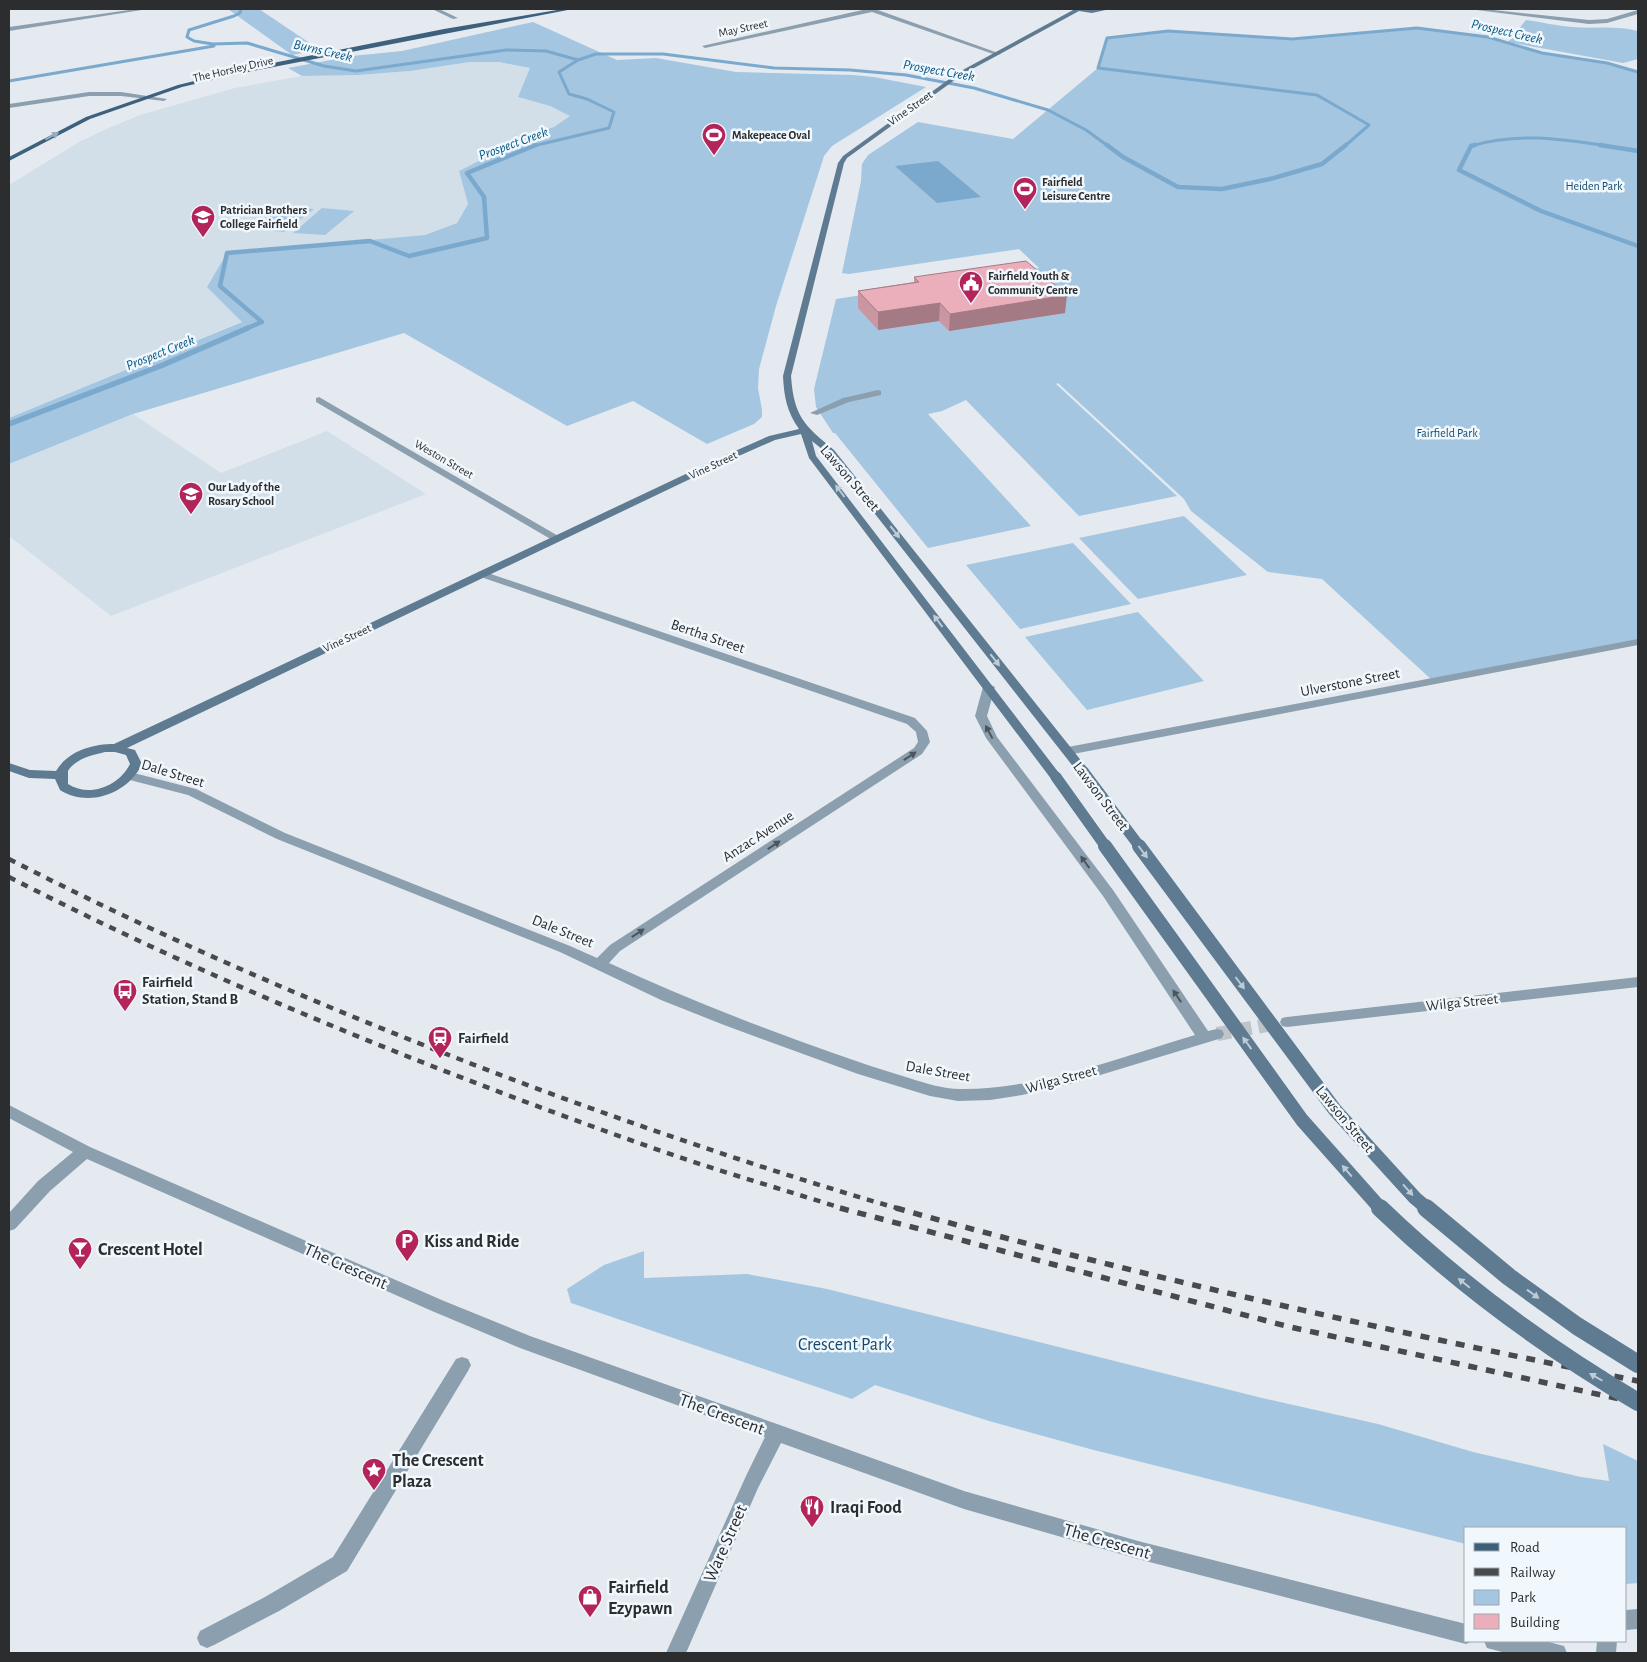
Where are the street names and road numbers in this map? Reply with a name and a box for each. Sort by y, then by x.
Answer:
street label: May Street [717,17,769,40]
street label: The Horsley Drive [192,54,275,85]
street label: Vine Street [885,88,935,128]
street label: Weston Street [412,437,476,481]
street label: Lawson Street [817,443,882,514]
street label: Vine Street [687,449,739,481]
street label: Bertha Street [669,617,747,656]
street label: Vine Street [321,622,373,654]
street label: Ulverstone Street [1299,665,1401,699]
street label: Dale Street [140,757,206,790]
street label: Lawson Street [1070,759,1131,833]
street label: Anzac Avenue [720,808,797,865]
street label: Dale Street [530,912,596,951]
street label: Wilga Street [1425,991,1499,1014]
street label: Dale Street [905,1058,971,1085]
street label: Wilga Street [1024,1063,1098,1096]
street label: Lawson Street [1313,1083,1377,1155]
street label: The Crescent [301,1241,390,1293]
street label: The Crescent [677,1391,767,1439]
street label: Ware Street [701,1502,751,1585]
street label: The Crescent [1061,1521,1152,1563]

